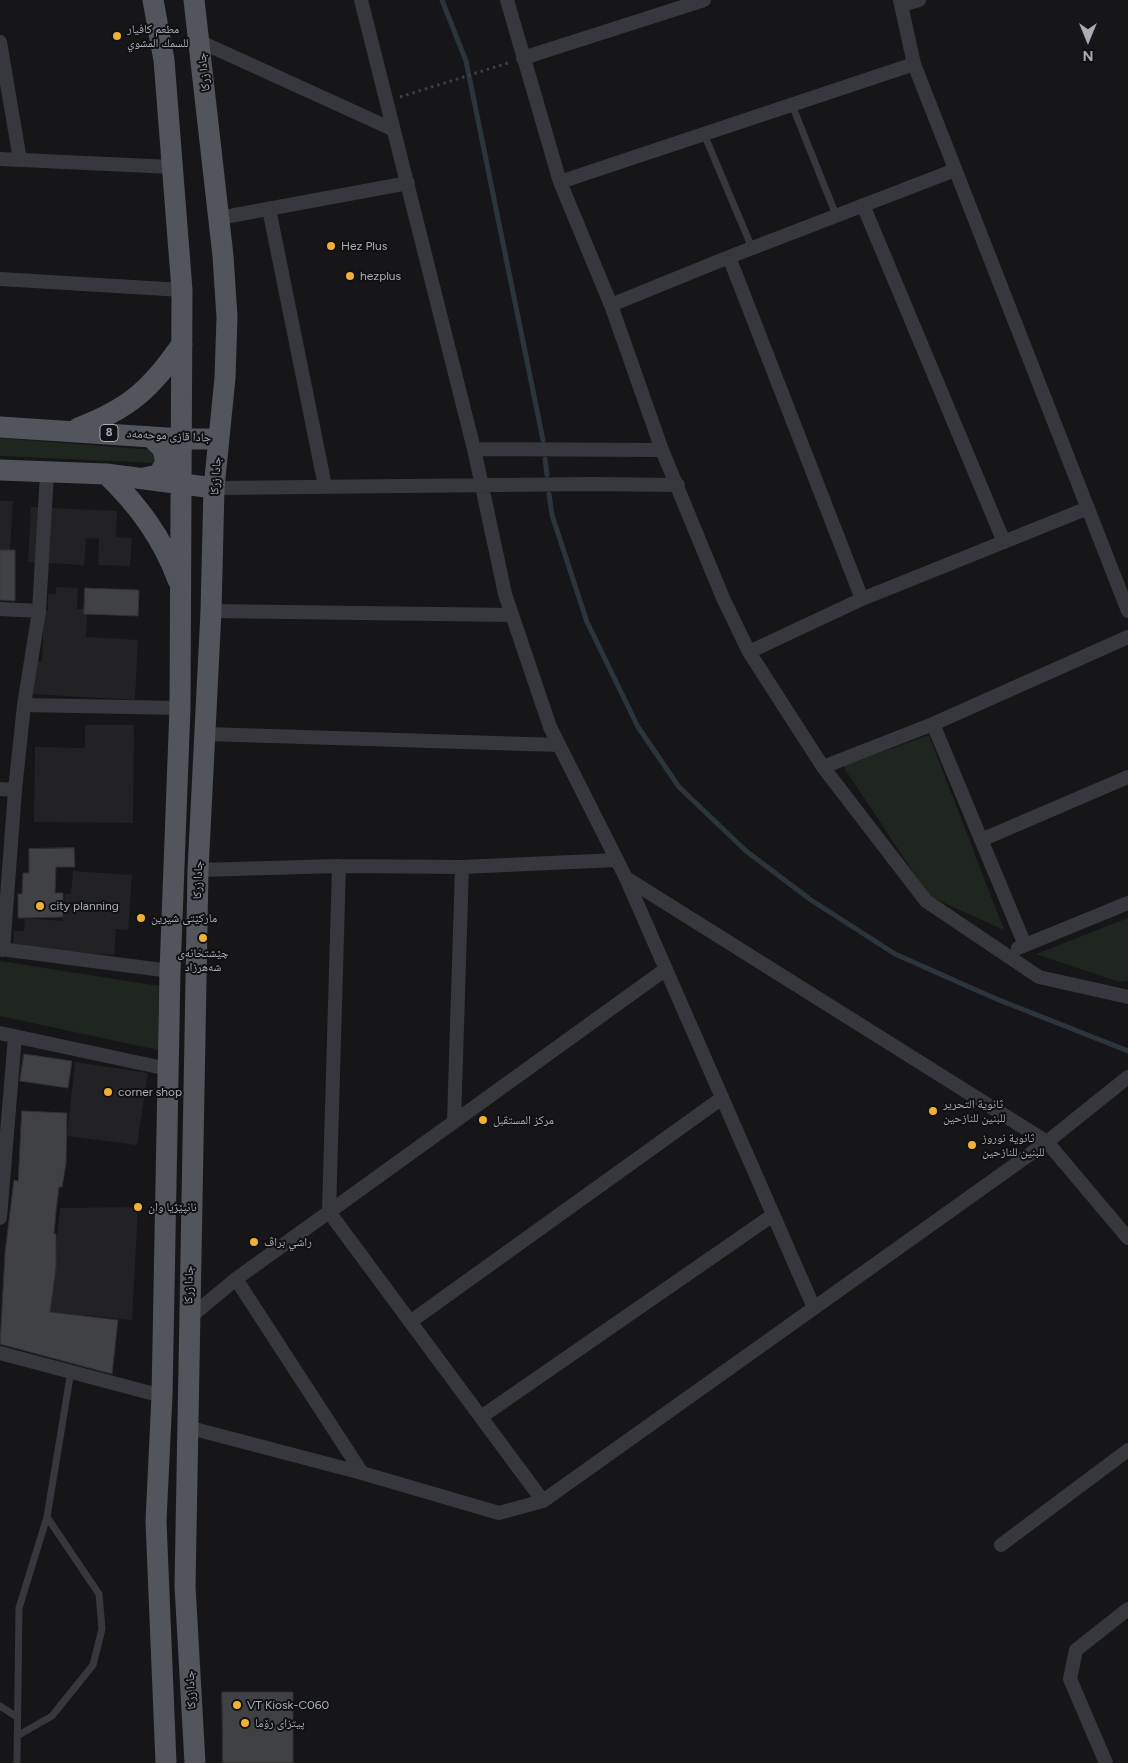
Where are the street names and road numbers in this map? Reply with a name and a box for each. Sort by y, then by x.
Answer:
street label: جادا زرکا [195,52,213,92]
road number: 8 [100,424,118,442]
street label: جادا قازی موحەمەد [126,427,212,445]
street label: جادا زرکا [207,456,225,496]
street label: جادا زرکا [190,860,206,900]
street label: جادا زرکا [181,1266,197,1304]
street label: جادا زرکا [183,1670,199,1710]

